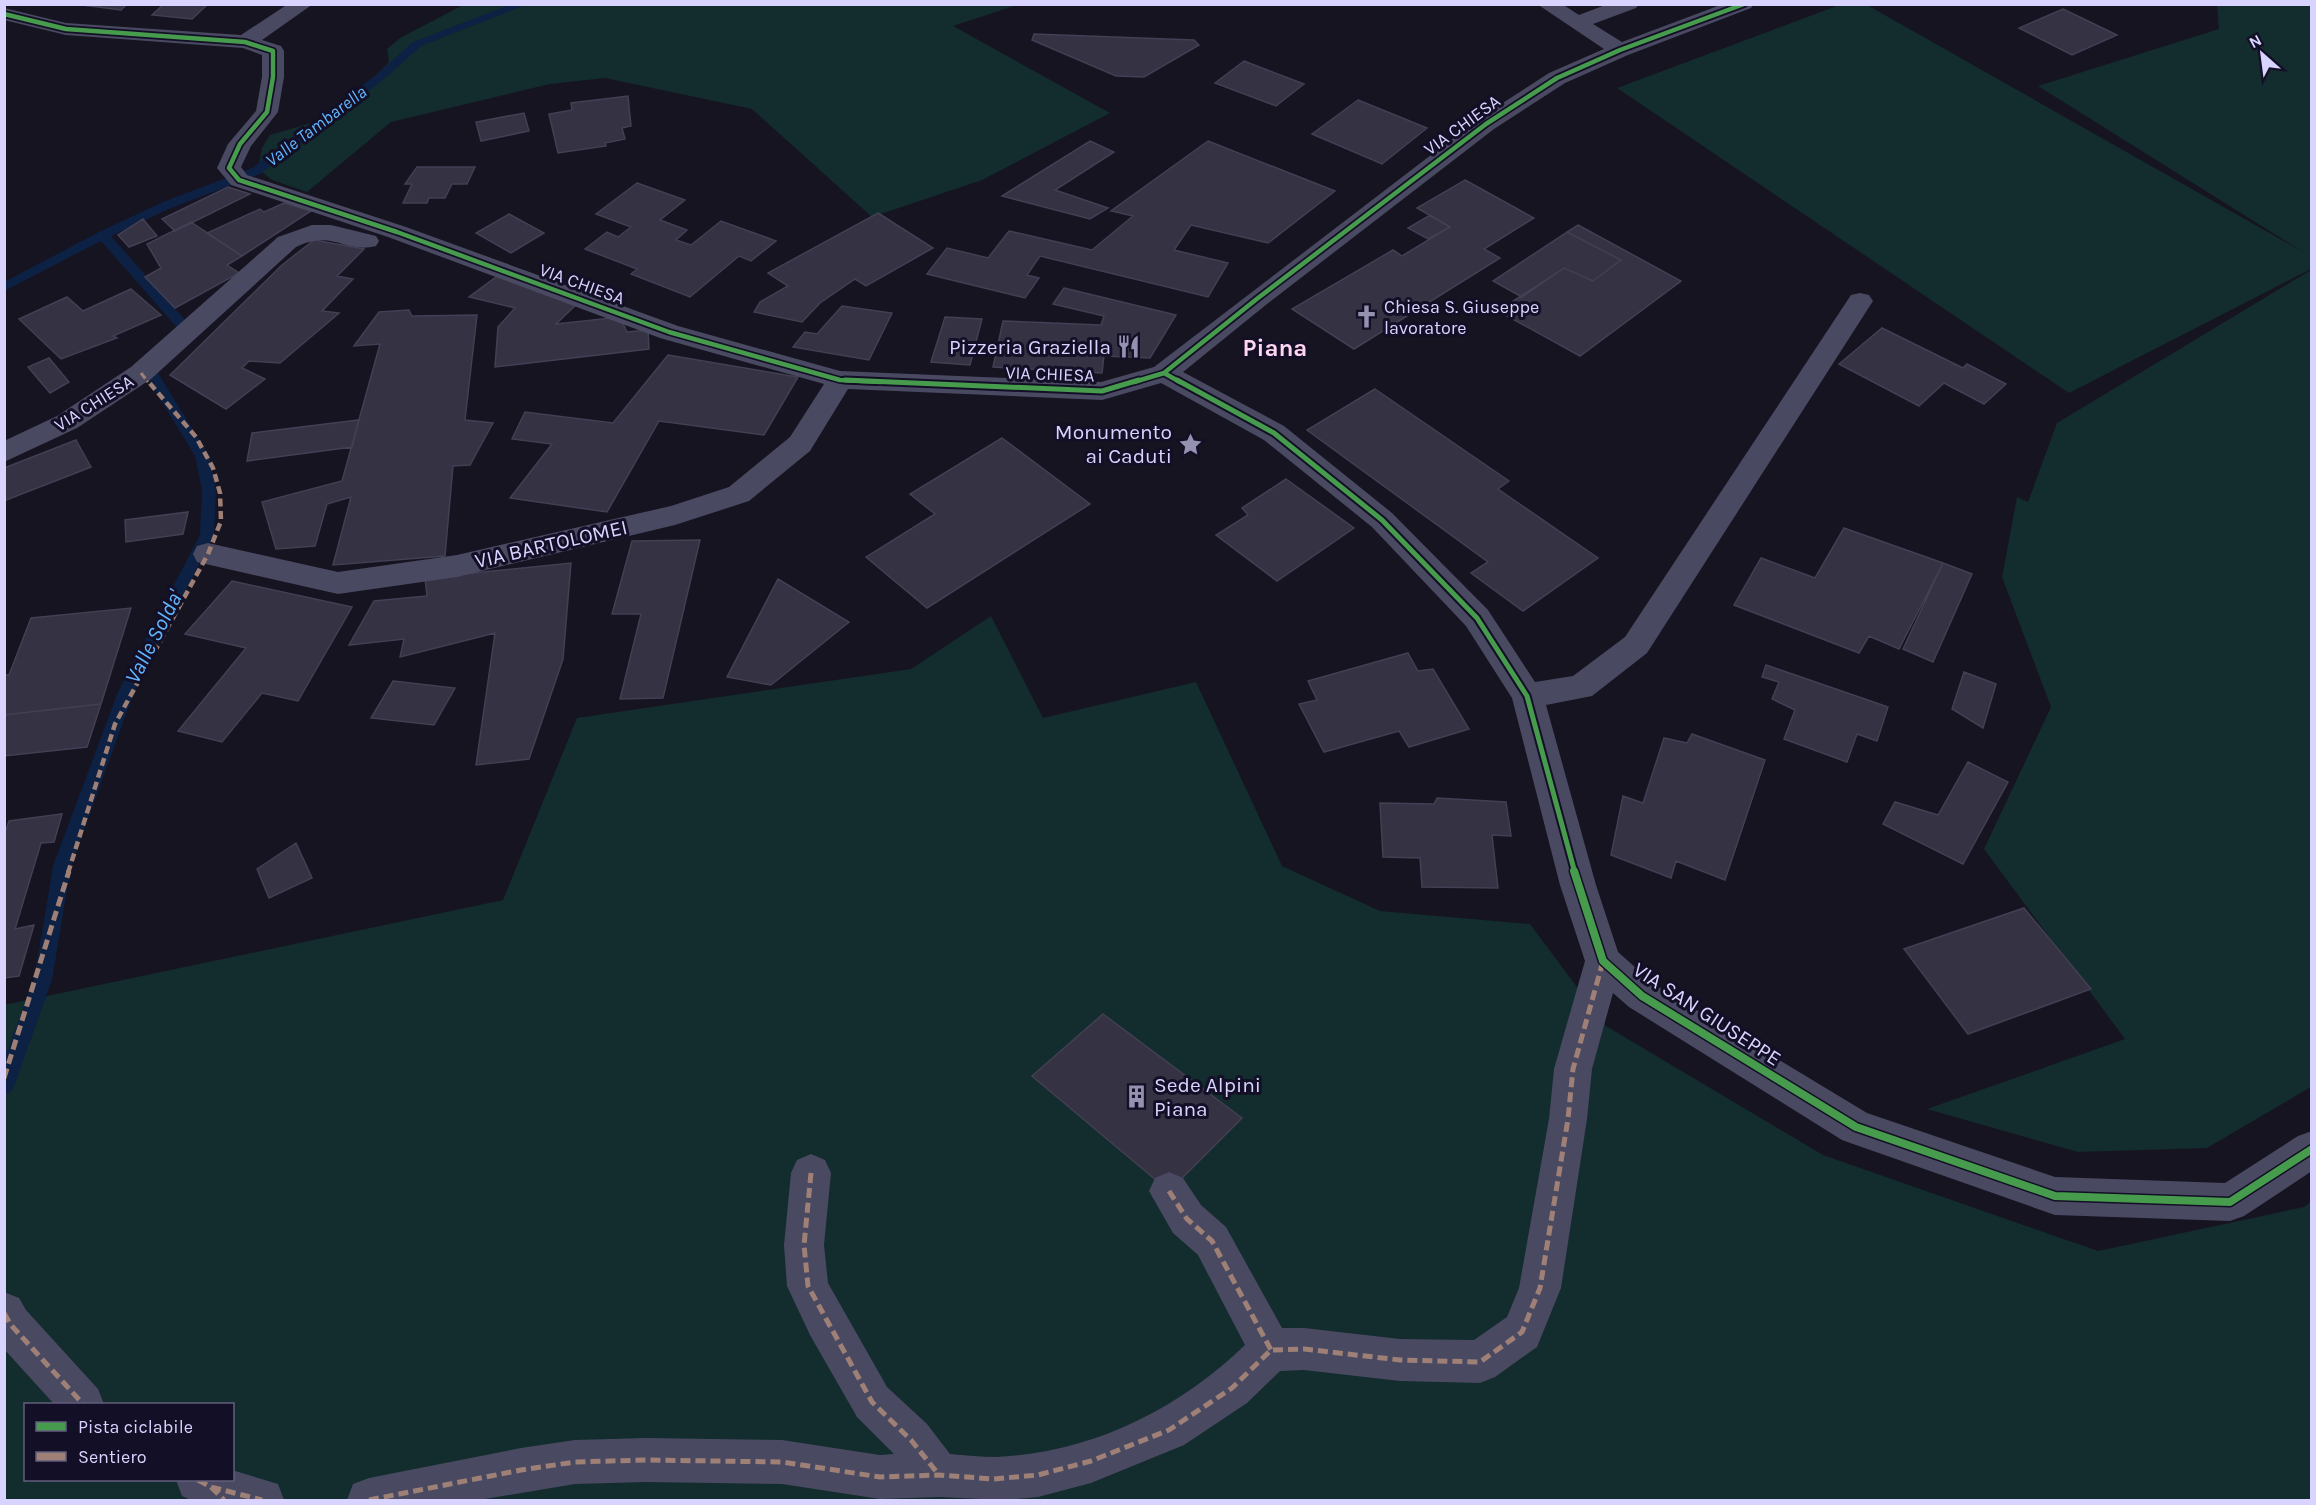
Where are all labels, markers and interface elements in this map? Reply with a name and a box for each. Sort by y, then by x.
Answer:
north arrow [2232,24,2292,84]
text: N [2246,30,2265,52]
water label: Valle Tambarella [261,81,371,171]
street label: VIA CHIESA [1419,90,1505,160]
street label: VIA CHIESA [536,258,628,310]
place label: Chiesa S. Giuseppe lavoratore [1384,296,1539,339]
church icon: Chiesa S. Giuseppe lavoratore [1353,304,1379,330]
restaurant icon: Pizzeria Graziella [1116,334,1142,360]
district label: Piana [1243,334,1307,362]
place label: Pizzeria Graziella [949,335,1111,359]
street label: VIA CHIESA [1005,361,1095,387]
street label: VIA CHIESA [50,370,138,436]
place label: Monumento ai Caduti [1055,420,1172,468]
place icon: Monumento ai Caduti [1177,431,1203,457]
street label: VIA BARTOLOMEI [472,515,630,573]
water label: Valle Solda' [119,585,189,688]
street label: VIA SAN GIUSEPPE [1629,957,1785,1071]
place label: Sede Alpini Piana [1154,1073,1261,1121]
building icon: Sede Alpini Piana [1123,1084,1149,1110]
legend [24,1403,234,1481]
text: Pista ciclabile [78,1416,193,1438]
text: Sentiero [78,1446,147,1468]

